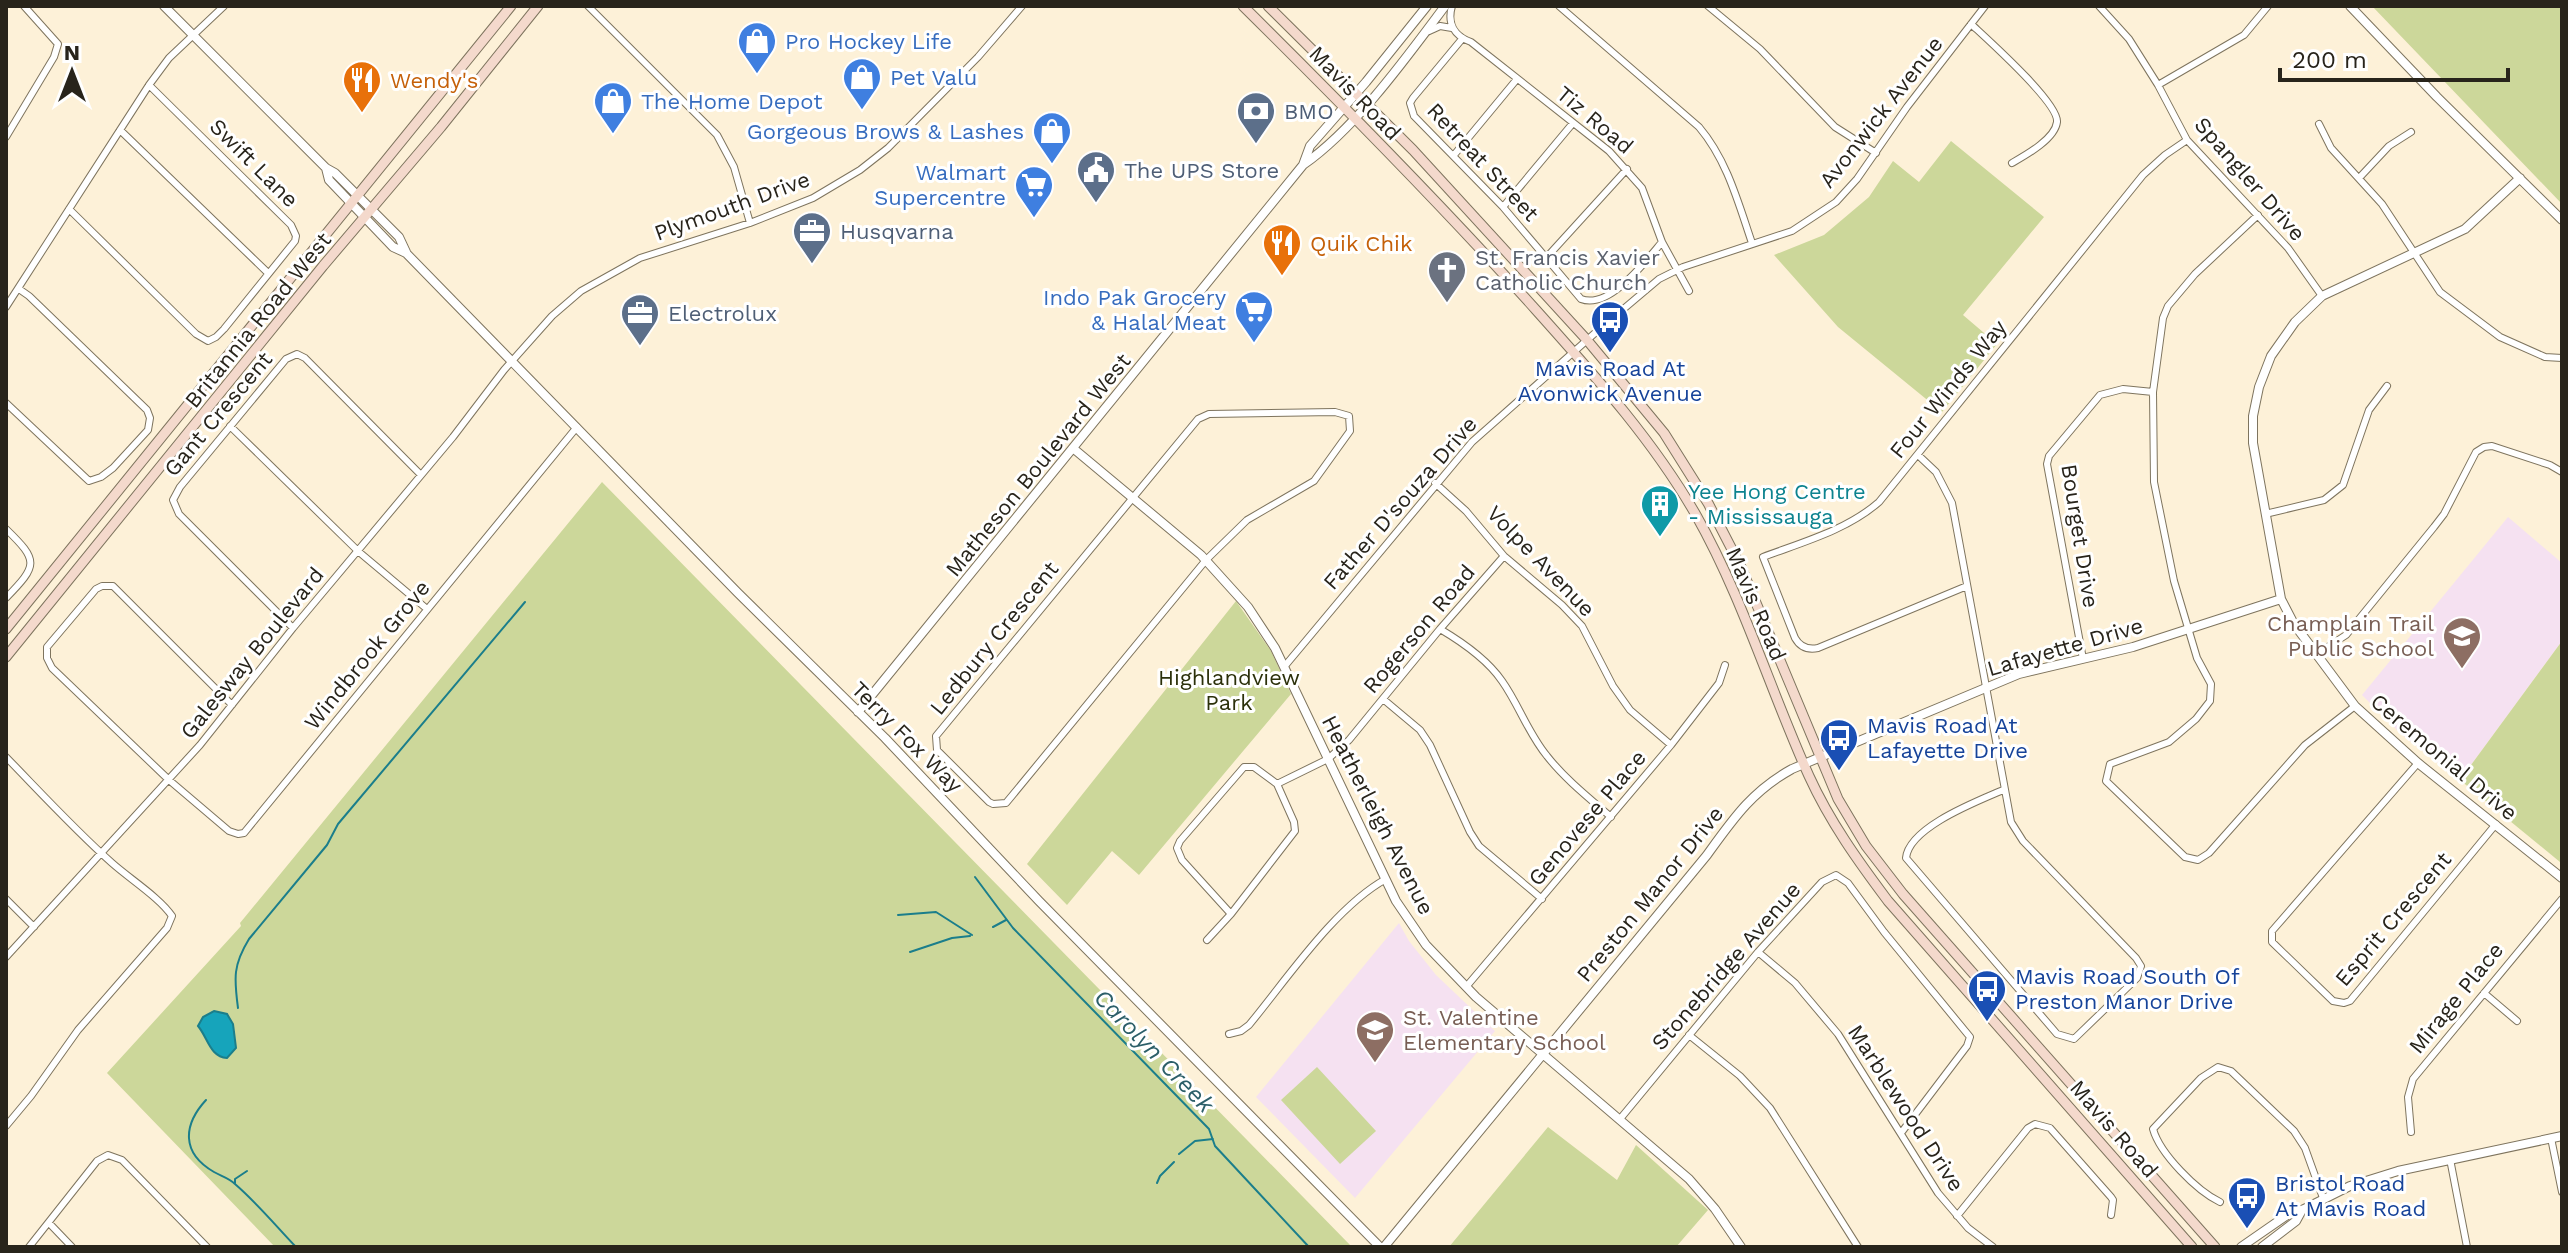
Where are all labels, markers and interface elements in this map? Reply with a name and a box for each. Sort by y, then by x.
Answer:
shop icon: Pro Hockey Life [736,20,778,75]
place label: Pro Hockey Life [785,29,952,54]
street label: Avonwick Avenue [1814,31,1948,193]
north arrow [32,32,112,112]
scale bar [2280,32,2508,82]
text: N [64,40,80,65]
street label: Mavis Road [1304,41,1406,145]
text: 200 m [2292,46,2367,74]
shop icon: Pet Valu [841,56,883,111]
restaurant icon: Wendy's [341,59,383,114]
place label: Pet Valu [890,65,977,90]
place label: Wendy's [390,68,478,93]
shop icon: The Home Depot [592,80,634,135]
street label: Tiz Road [1552,81,1638,159]
place label: The Home Depot [641,89,823,114]
bank icon: BMO [1235,90,1277,145]
street label: Retreat Street [1422,98,1544,226]
place label: BMO [1284,99,1334,124]
shop icon: Gorgeous Brows & Lashes [1031,110,1073,165]
street label: Spangler Drive [2189,112,2311,246]
street label: Swift Lane [205,114,303,212]
place label: Gorgeous Brows & Lashes [747,119,1024,144]
public building icon: The UPS Store [1075,149,1117,204]
place label: The UPS Store [1124,158,1279,183]
place label: Walmart Supercentre [874,160,1006,210]
supermarket icon: Walmart Supercentre [1013,164,1055,219]
street label: Plymouth Drive [651,166,813,246]
office icon: Husqvarna [791,210,833,265]
place label: Husqvarna [840,219,954,244]
restaurant icon: Quik Chik [1261,222,1303,277]
street label: Britannia Road West [180,227,336,413]
place label: Quik Chik [1310,231,1412,256]
place label: St. Francis Xavier Catholic Church [1475,245,1660,295]
church icon: St. Francis Xavier Catholic Church [1426,249,1468,304]
place label: Indo Pak Grocery & Halal Meat [1043,285,1227,335]
supermarket icon: Indo Pak Grocery & Halal Meat [1233,289,1275,344]
office icon: Electrolux [619,292,661,347]
bus stop icon: Mavis Road At Avonwick Avenue [1589,299,1631,354]
place label: Electrolux [668,301,777,326]
street label: Four Winds Way [1885,314,2012,463]
street label: Gant Crescent [159,347,277,481]
street label: Matheson Boulevard West [940,349,1136,581]
place label: Mavis Road At Avonwick Avenue [1518,356,1702,406]
street label: Father D'souza Drive [1318,411,1482,595]
street label: Bourget Drive [2056,462,2104,610]
place label: Yee Hong Centre - Mississauga [1688,479,1866,529]
building icon: Yee Hong Centre - Mississauga [1639,483,1681,538]
street label: Volpe Avenue [1482,500,1600,622]
street label: Mavis Road [1721,544,1791,664]
street label: Ledbury Crescent [925,556,1063,720]
street label: Rogerson Road [1358,560,1480,698]
street label: Galesway Boulevard [175,562,329,744]
street label: Windbrook Grove [299,575,435,735]
place label: Champlain Trail Public School [2267,611,2434,661]
street label: Lafayette Drive [1984,613,2146,681]
school or university icon: Champlain Trail Public School [2441,615,2483,670]
park label: Highlandview Park [1158,665,1300,715]
street label: Terry Fox Way [846,676,968,798]
street label: Ceremonial Drive [2366,688,2522,826]
street label: Heatherleigh Avenue [1317,711,1439,919]
place label: Mavis Road At Lafayette Drive [1867,713,2028,763]
bus stop icon: Mavis Road At Lafayette Drive [1818,717,1860,772]
street label: Genovese Place [1523,745,1651,891]
street label: Preston Manor Drive [1572,801,1728,987]
street label: Esprit Crescent [2330,847,2456,991]
street label: Stonebridge Avenue [1646,877,1806,1055]
street label: Mirage Place [2404,938,2508,1058]
place label: Mavis Road South Of Preston Manor Drive [2015,964,2240,1014]
bus stop icon: Mavis Road South Of Preston Manor Drive [1966,968,2008,1023]
water label: Carolyn Creek [1088,983,1221,1119]
place label: St. Valentine Elementary School [1403,1005,1606,1055]
school or university icon: St. Valentine Elementary School [1354,1009,1396,1064]
street label: Marblewood Drive [1843,1020,1969,1196]
street label: Mavis Road [2065,1075,2163,1183]
place label: Bristol Road At Mavis Road [2275,1171,2426,1221]
bus stop icon: Bristol Road At Mavis Road [2226,1175,2268,1230]

